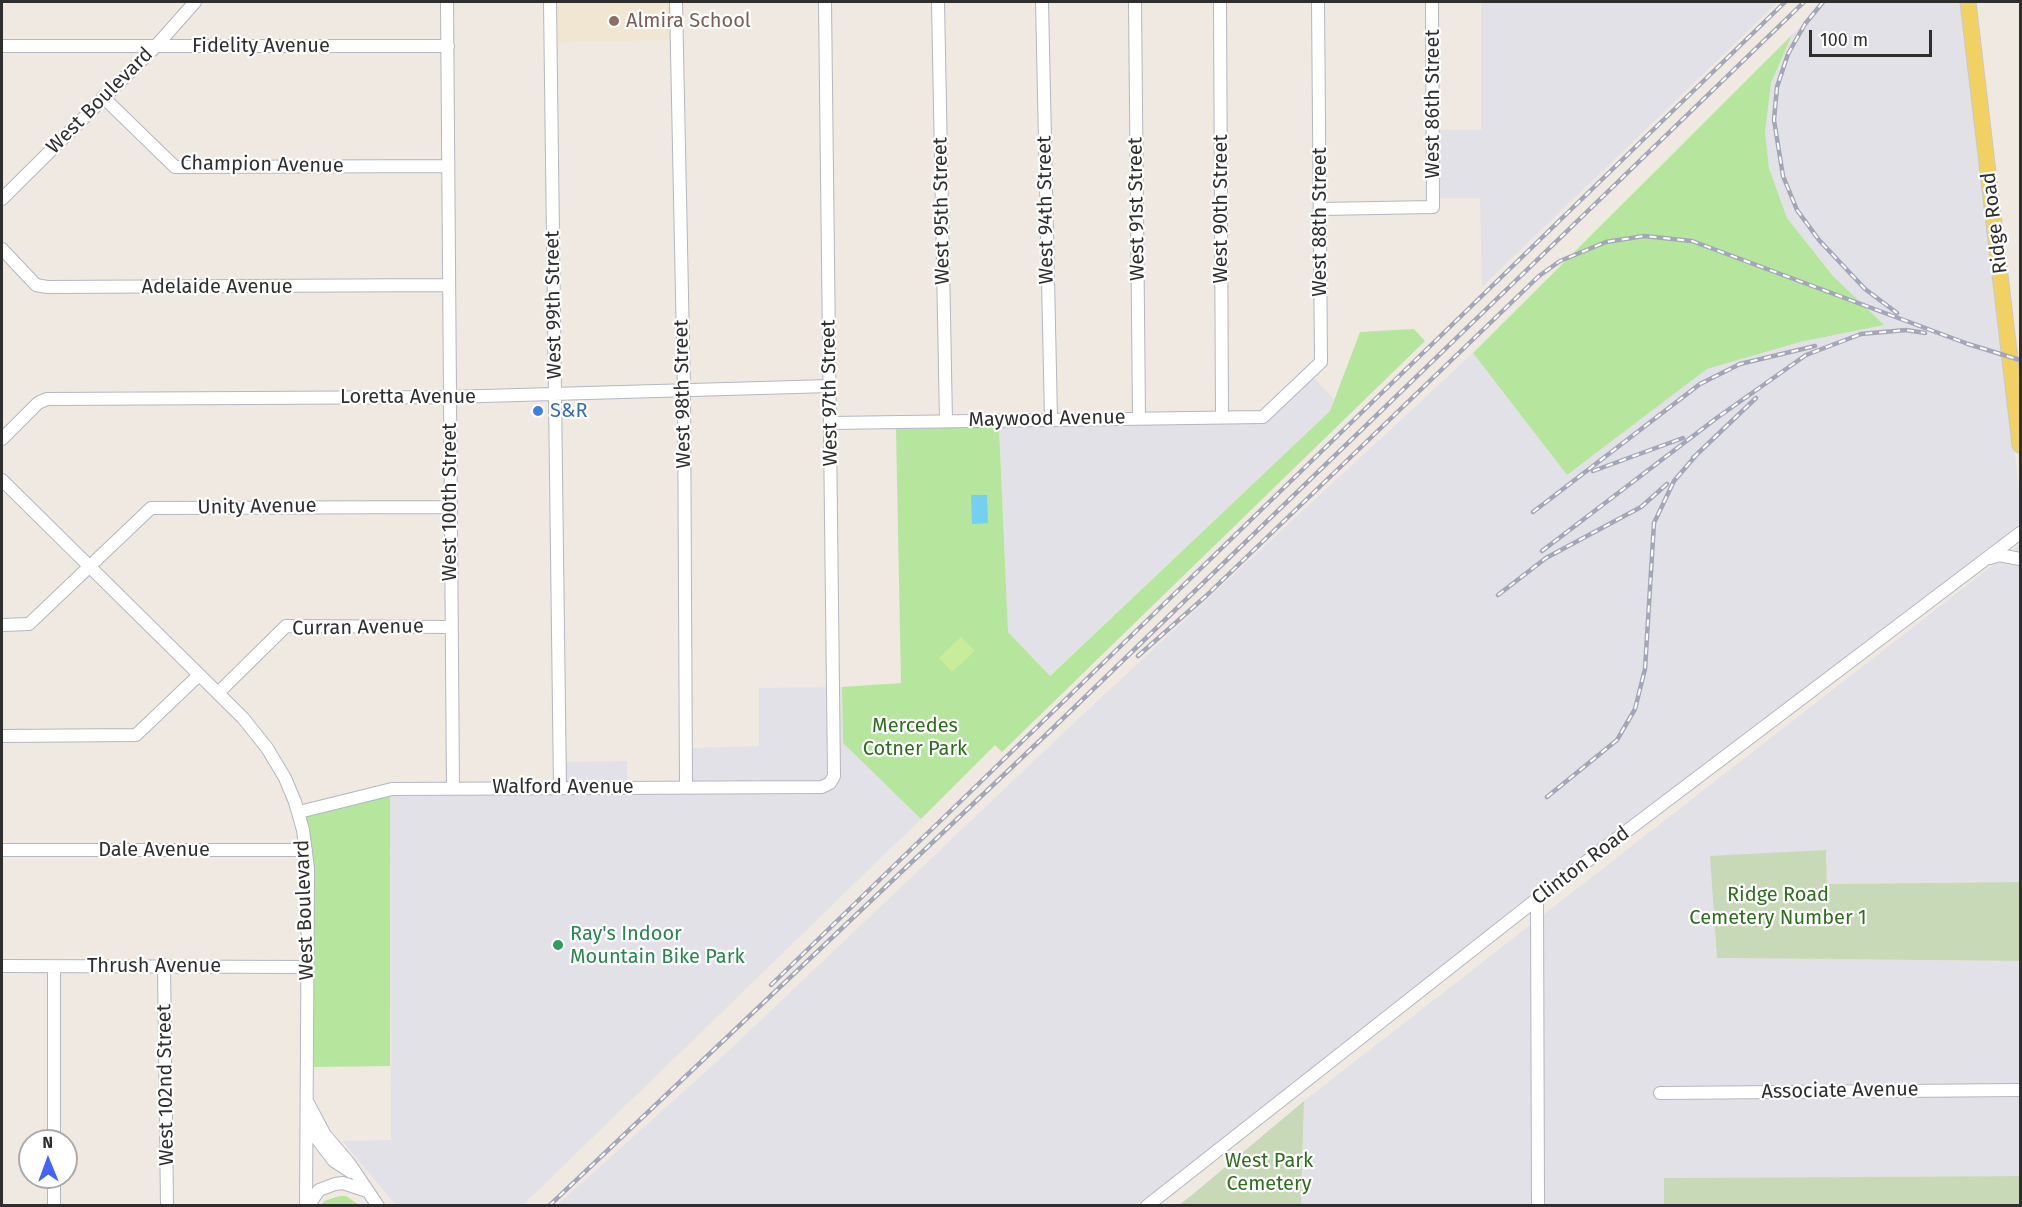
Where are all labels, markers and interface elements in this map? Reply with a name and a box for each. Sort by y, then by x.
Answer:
place label: Almira School [626,9,751,33]
marker: Almira School [607,14,621,28]
scale bar [1812,18,1935,56]
street label: West 86th Street [1421,29,1445,179]
text: 100 m [1820,29,1868,51]
street label: Fidelity Avenue [192,34,330,58]
street label: West Boulevard [42,43,158,159]
street label: West 90th Street [1209,134,1233,284]
street label: West 94th Street [1033,136,1059,284]
street label: West 95th Street [929,137,955,285]
street label: West 91st Street [1124,137,1150,281]
street label: West 88th Street [1308,147,1332,297]
street label: Champion Avenue [180,152,344,178]
street label: Ridge Road [1977,171,2013,275]
street label: West 99th Street [541,231,567,379]
street label: Adelaide Avenue [141,275,293,299]
street label: West 98th Street [670,319,696,469]
street label: West 97th Street [817,319,843,467]
street label: Loretta Avenue [340,385,476,409]
place label: S&R [550,399,588,423]
marker: S&R [531,404,545,418]
street label: Maywood Avenue [968,406,1126,432]
street label: West 100th Street [438,423,462,581]
street label: Unity Avenue [197,494,317,520]
street label: Curran Avenue [292,615,424,641]
park label: Mercedes Cotner Park [863,714,967,761]
street label: Walford Avenue [492,775,634,799]
street label: Clinton Road [1527,822,1635,910]
street label: Dale Avenue [98,838,210,862]
street label: West Boulevard [291,839,319,981]
park label: Ridge Road Cemetery Number 1 [1689,883,1867,930]
place label: Ray's Indoor Mountain Bike Park [570,922,745,969]
marker: Ray's Indoor Mountain Bike Park [551,938,565,952]
street label: Thrush Avenue [87,954,221,978]
street label: West 102nd Street [153,1004,179,1166]
street label: Associate Avenue [1761,1078,1919,1104]
north arrow [18,1129,78,1189]
text: N [42,1133,53,1152]
park label: West Park Cemetery [1225,1149,1313,1196]

